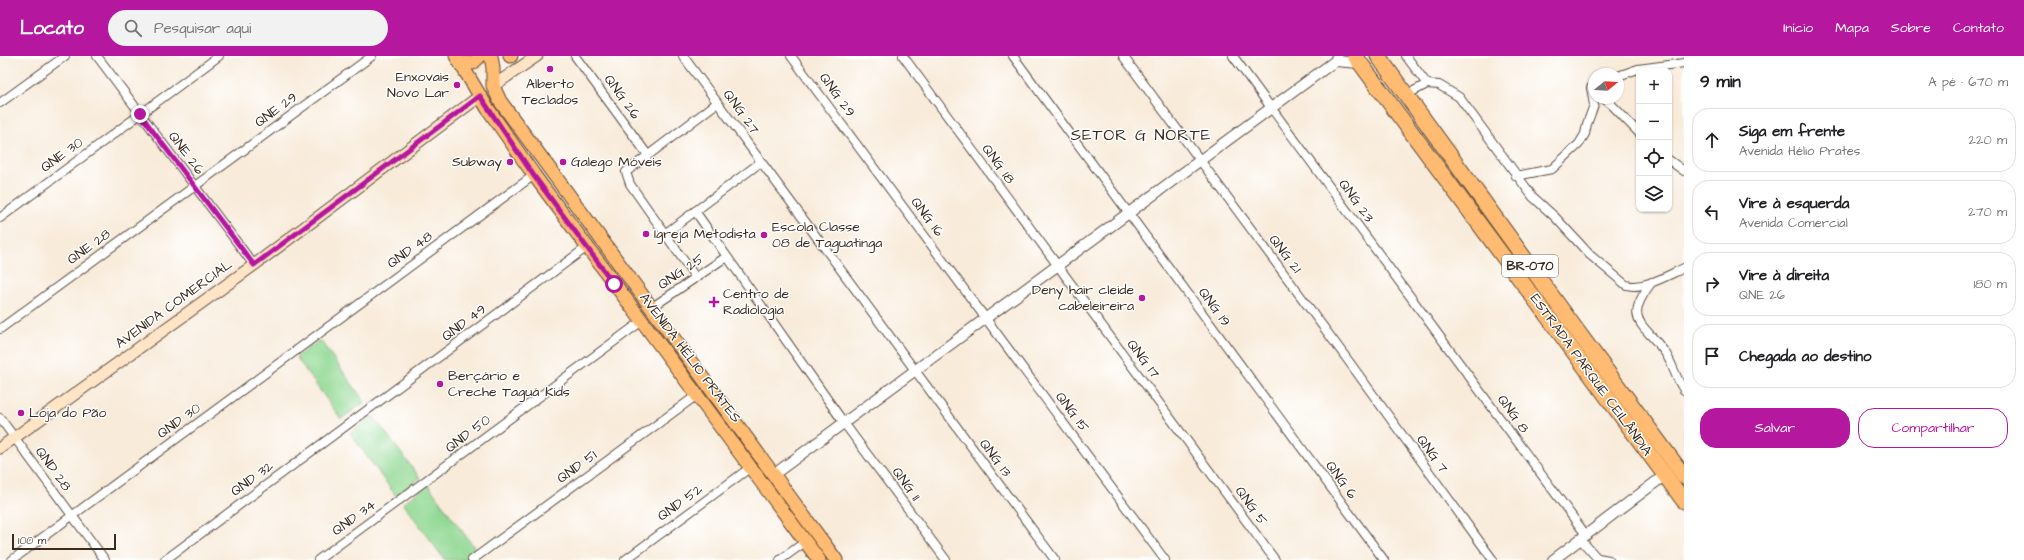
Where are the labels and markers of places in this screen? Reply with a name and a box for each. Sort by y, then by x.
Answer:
marker: Alberto Teclados [545,64,555,74]
place label: Enxovais Novo Lar [387,67,449,103]
place label: Alberto Teclados [522,74,578,110]
marker: Enxovais Novo Lar [452,80,462,90]
place label: Subway [452,152,502,172]
place label: Galego Móveis [571,152,662,172]
marker: Subway [505,157,515,167]
marker: Galego Móveis [558,157,568,167]
place label: Escola Classe 08 de Taguatinga [772,217,882,253]
place label: Igreja Metodista [654,224,756,244]
marker: Igreja Metodista [641,229,651,239]
marker: Escola Classe 08 de Taguatinga [759,230,769,240]
place label: Deny hair cleide cabeleireira [1032,280,1134,316]
place label: Centro de Radiologia [723,284,790,320]
marker: Deny hair cleide cabeleireira [1137,293,1147,303]
marker: Centro de Radiologia [708,296,720,308]
place label: Berçário e Creche Taguá Kids [448,366,570,402]
marker: Berçário e Creche Taguá Kids [435,379,445,389]
place label: Loja do Pão [29,403,106,423]
marker: Loja do Pão [16,408,26,418]

